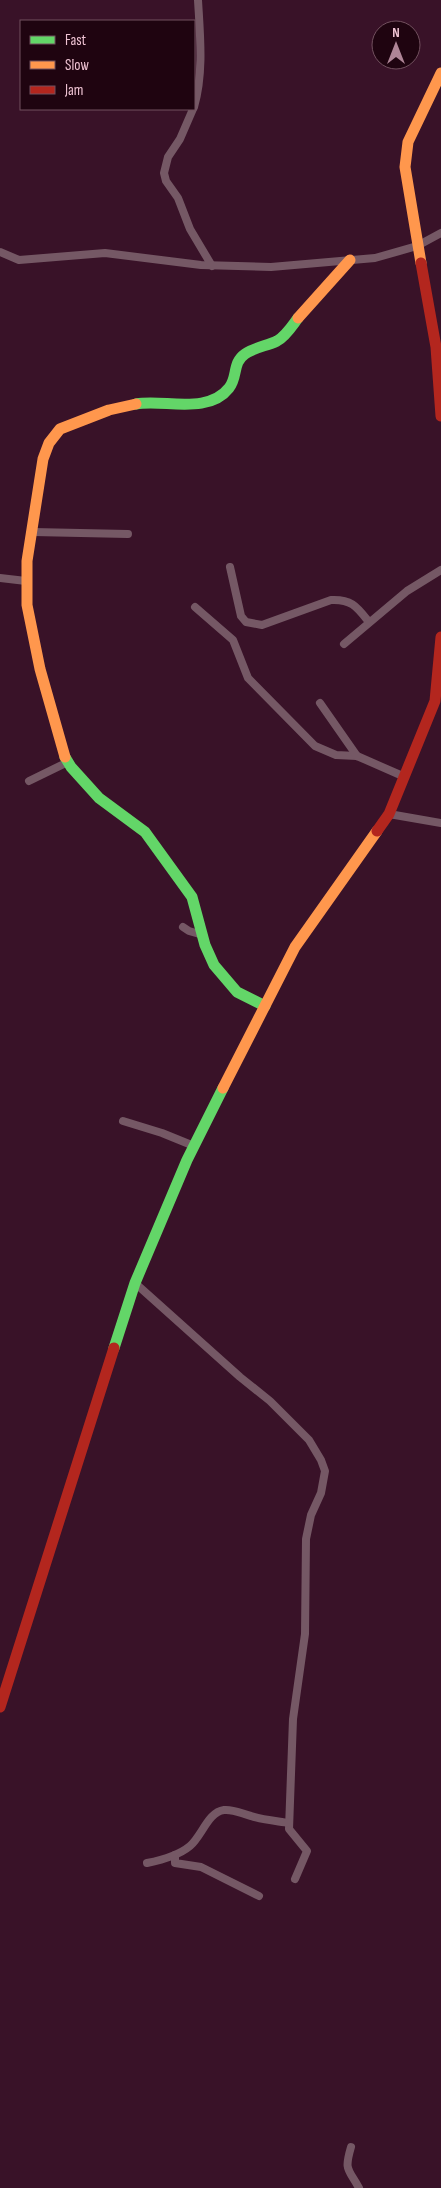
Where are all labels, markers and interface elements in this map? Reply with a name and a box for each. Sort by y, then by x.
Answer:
legend [20,20,195,110]
north arrow [371,20,421,70]
text: N [392,24,400,41]
text: Fast [65,31,87,50]
text: Slow [65,56,89,75]
text: Jam [64,81,83,100]

